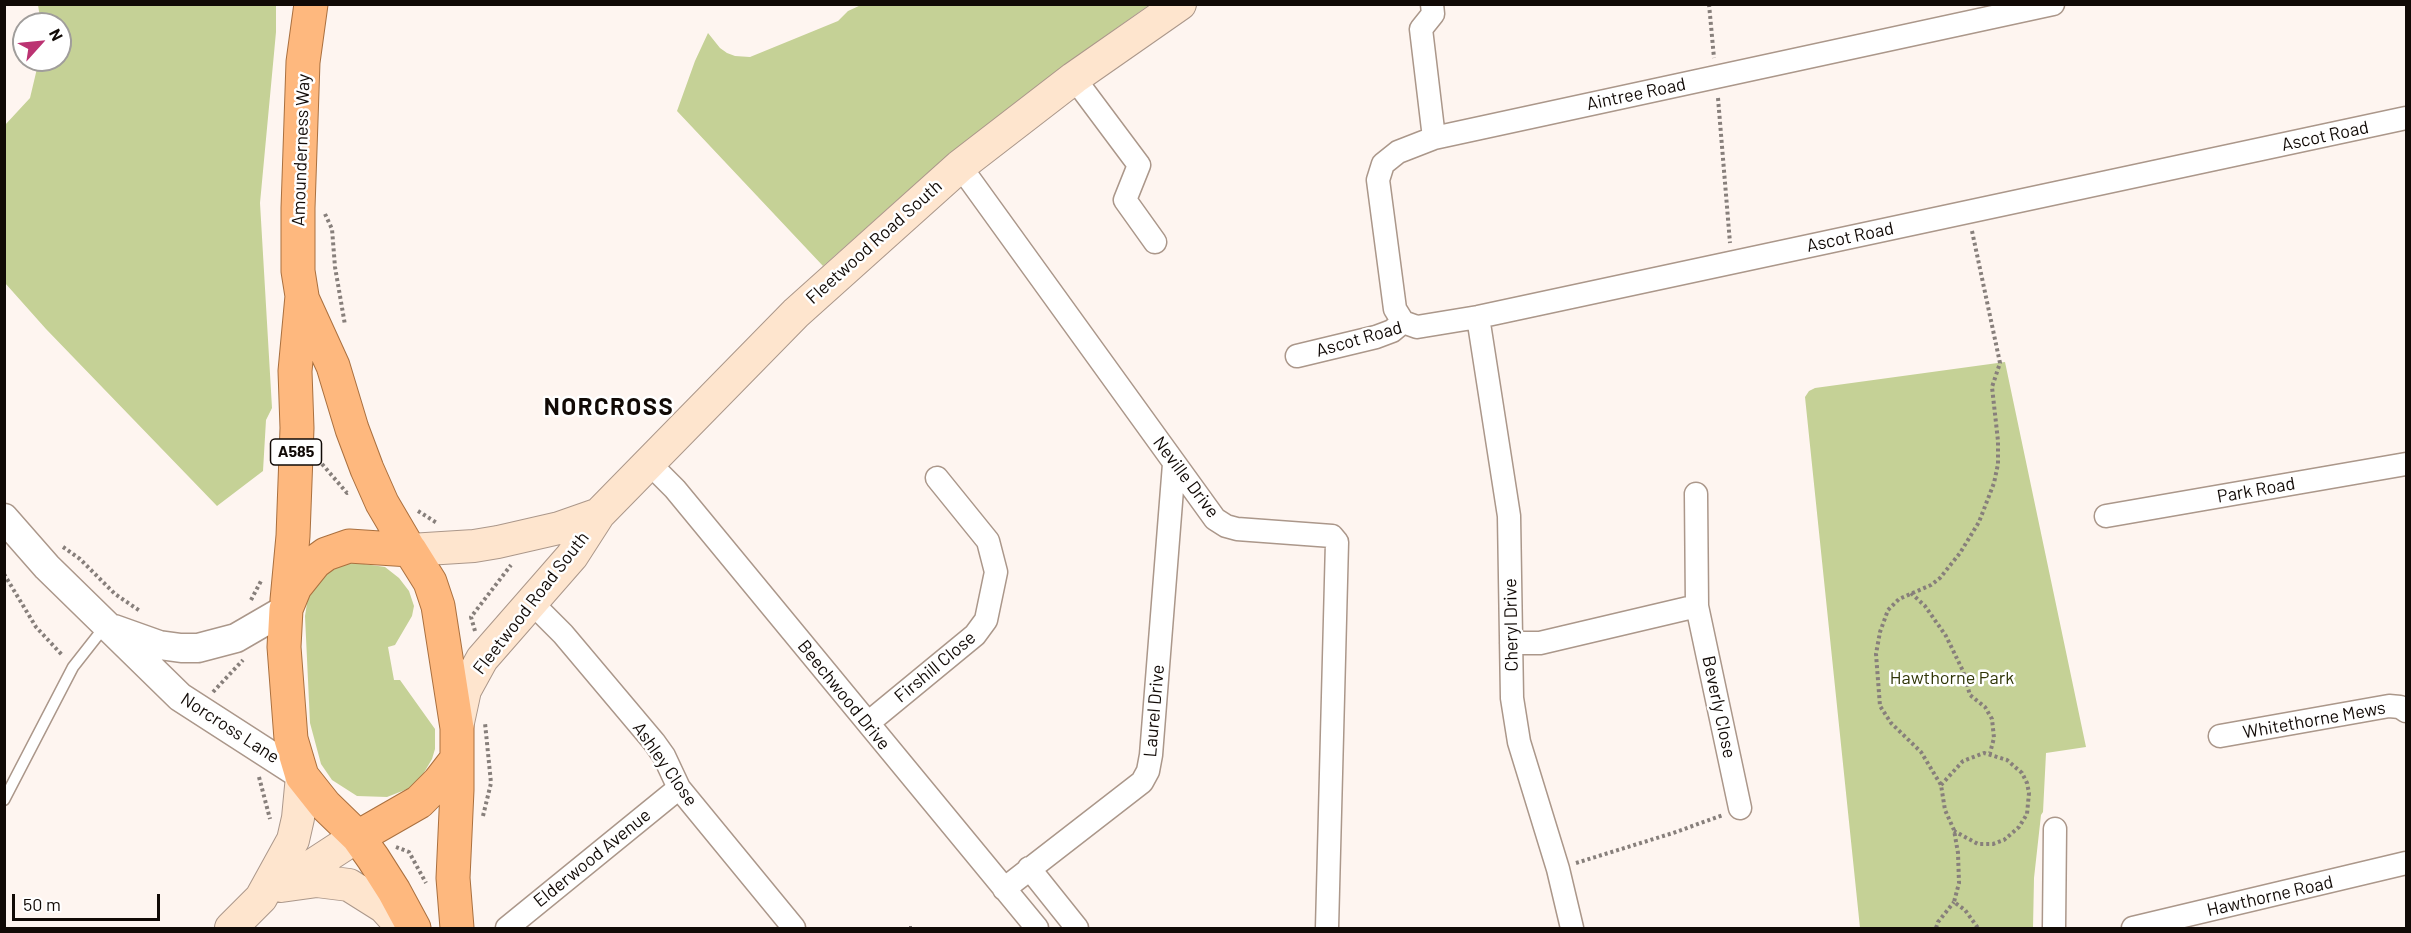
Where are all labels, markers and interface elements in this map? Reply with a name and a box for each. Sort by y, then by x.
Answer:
north arrow [12,12,72,72]
text: N [46,25,68,44]
street label: Amounderness Way [288,73,314,227]
street label: Aintree Road [1584,73,1688,115]
street label: Ascot Road [2279,116,2371,156]
street label: Fleetwood Road South [802,175,946,309]
street label: Ascot Road [1804,217,1896,257]
street label: Ascot Road [1313,316,1405,362]
district label: NORCROSS [544,393,674,421]
street label: Neville Drive [1148,432,1224,522]
road number: A585 [270,439,322,465]
street label: Park Road [2215,473,2297,507]
street label: Fleetwood Road South [469,527,593,679]
street label: Cheryl Drive [1499,578,1523,672]
street label: Firshill Close [890,627,980,707]
street label: Beechwood Drive [793,636,895,754]
street label: Beverly Close [1698,654,1740,760]
street label: Laurel Drive [1139,664,1169,758]
park label: Hawthorne Park [1890,667,2014,689]
street label: Norcross Lane [177,688,283,768]
street label: Whitethorne Mews [2241,697,2387,743]
street label: Ashley Close [628,718,702,810]
street label: Elderwood Avenue [529,804,655,912]
street label: Hawthorne Road [2205,871,2335,921]
scale bar [15,882,164,920]
text: 50 m [23,893,61,915]

